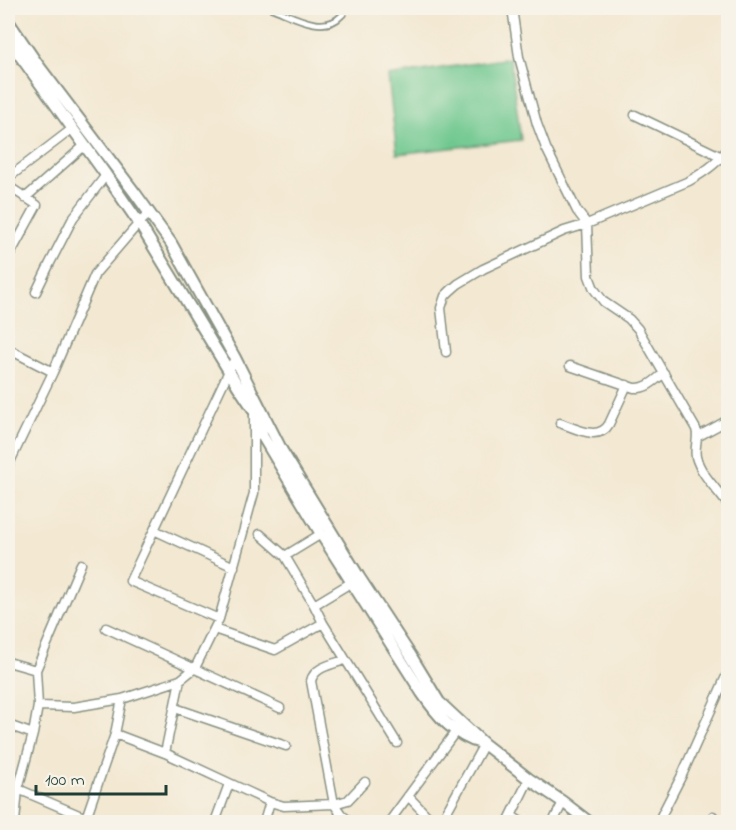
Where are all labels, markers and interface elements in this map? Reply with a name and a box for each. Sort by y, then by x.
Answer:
scale bar [36,758,166,796]
text: 100 m [45,768,85,794]

